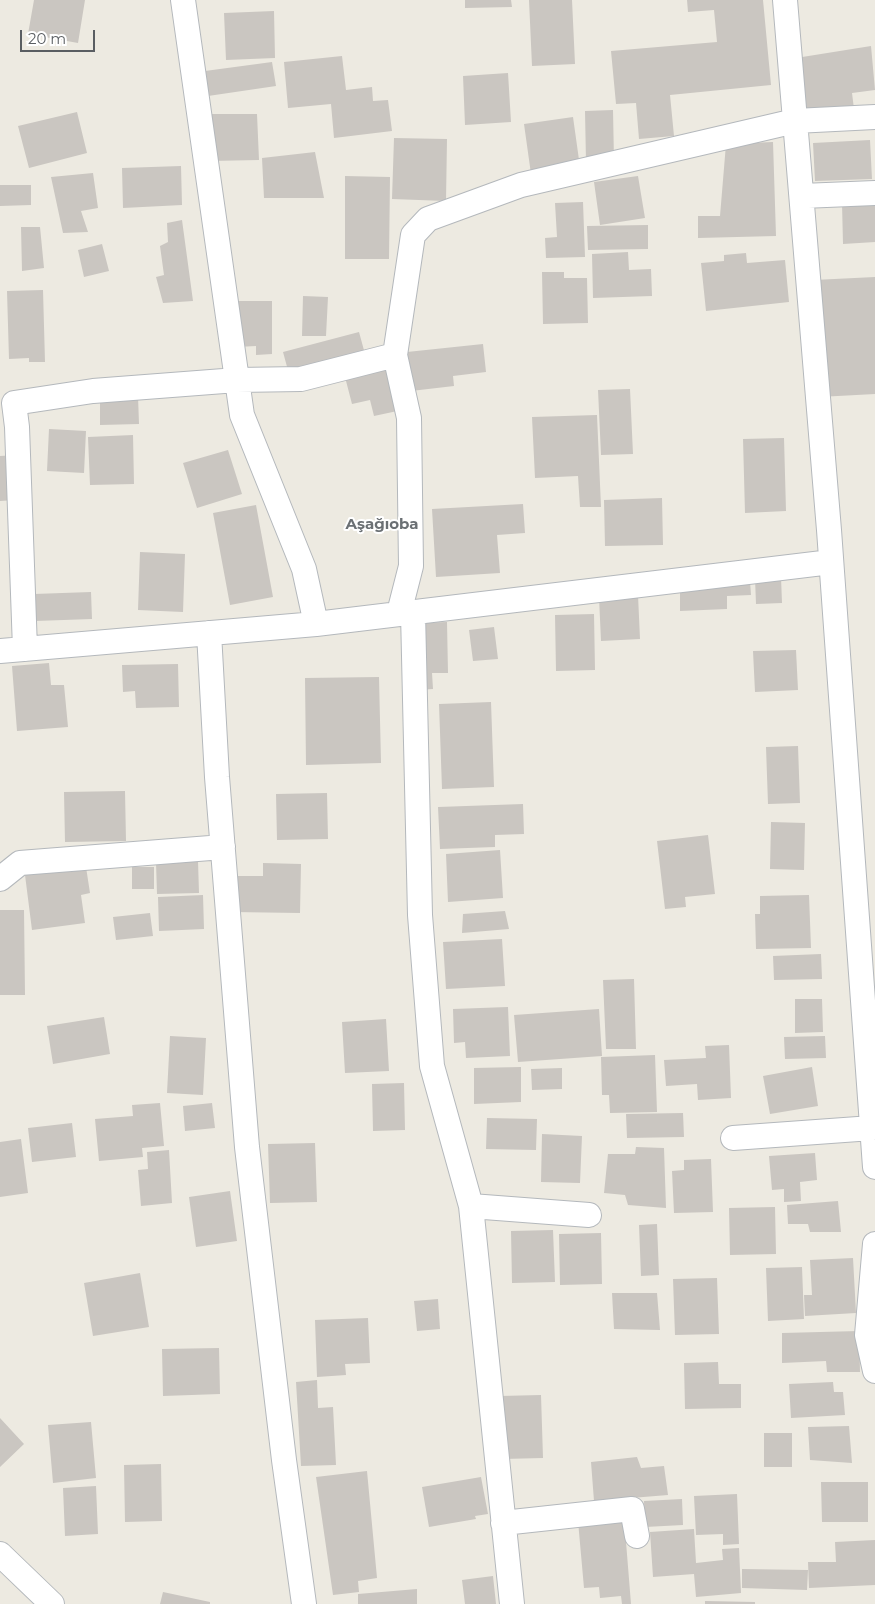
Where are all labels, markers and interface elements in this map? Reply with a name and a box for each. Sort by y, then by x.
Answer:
scale bar [22,20,98,52]
text: 20 m [28,29,66,48]
district label: Aşağıoba [345,516,419,534]

